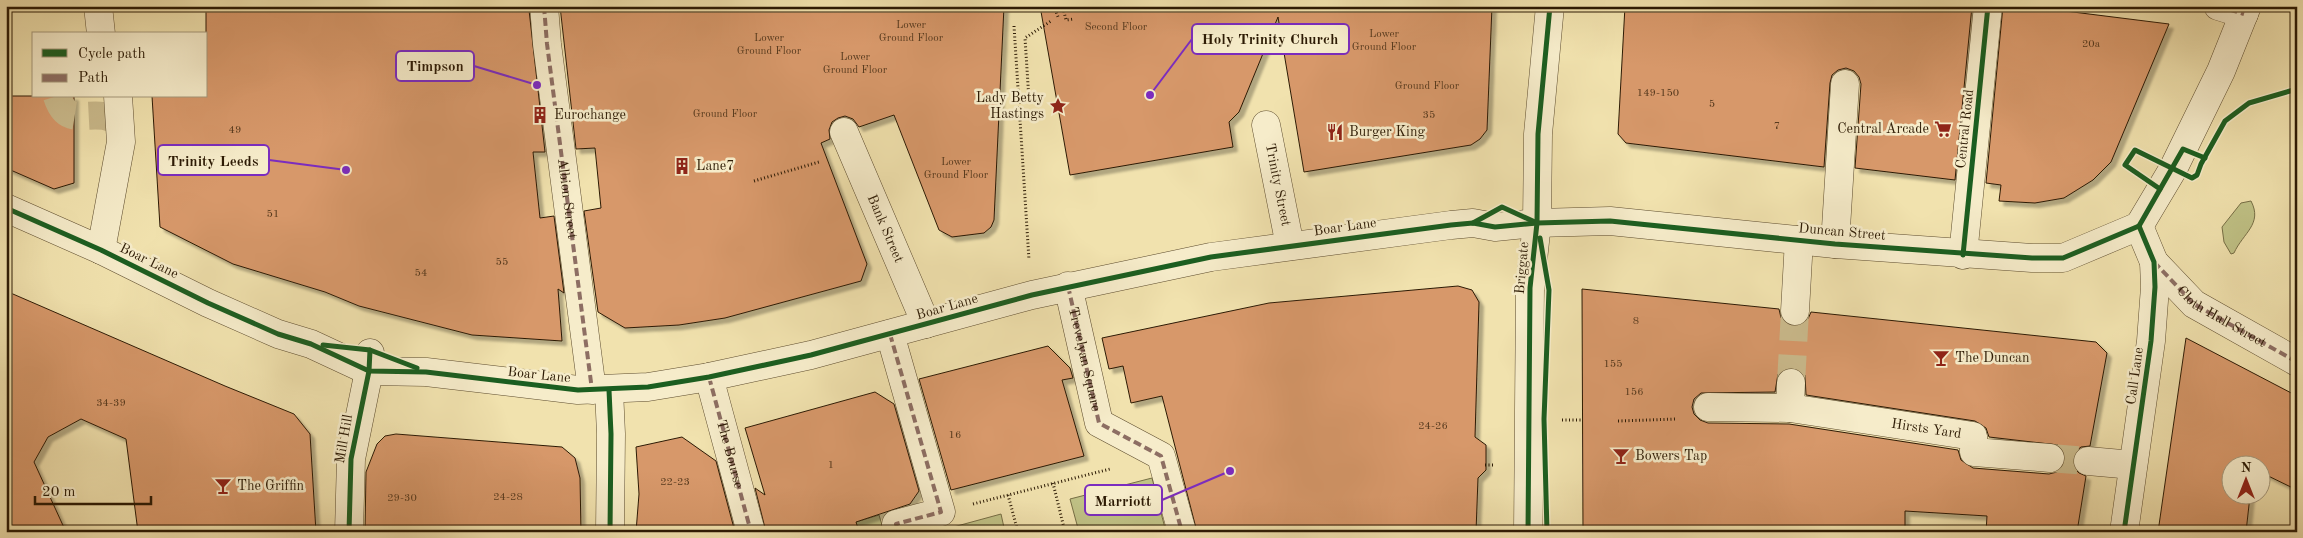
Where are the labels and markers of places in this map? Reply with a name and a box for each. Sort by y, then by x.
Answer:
callout: Holy Trinity Church [1192,24,1349,54]
callout: Timpson [396,51,474,81]
place label: Lady Betty Hastings [976,91,1045,121]
place icon: Lady Betty Hastings [1048,96,1068,116]
building icon: Eurochange [530,105,550,125]
place label: Eurochange [554,108,626,122]
supermarket icon: Central Arcade [1933,119,1953,139]
restaurant icon: Burger King [1325,122,1345,142]
place label: Central Arcade [1837,122,1929,136]
place label: Burger King [1349,125,1425,139]
callout: Trinity Leeds [158,145,269,175]
building icon: Lane7 [672,156,692,176]
place label: Lane7 [696,159,734,173]
bar icon: The Duncan [1931,348,1951,368]
place label: The Duncan [1955,351,2030,365]
bar icon: Bowers Tap [1611,446,1631,466]
place label: Bowers Tap [1635,449,1707,463]
bar icon: The Griffin [213,476,233,496]
place label: The Griffin [237,479,305,493]
callout: Marriott [1085,485,1162,515]

